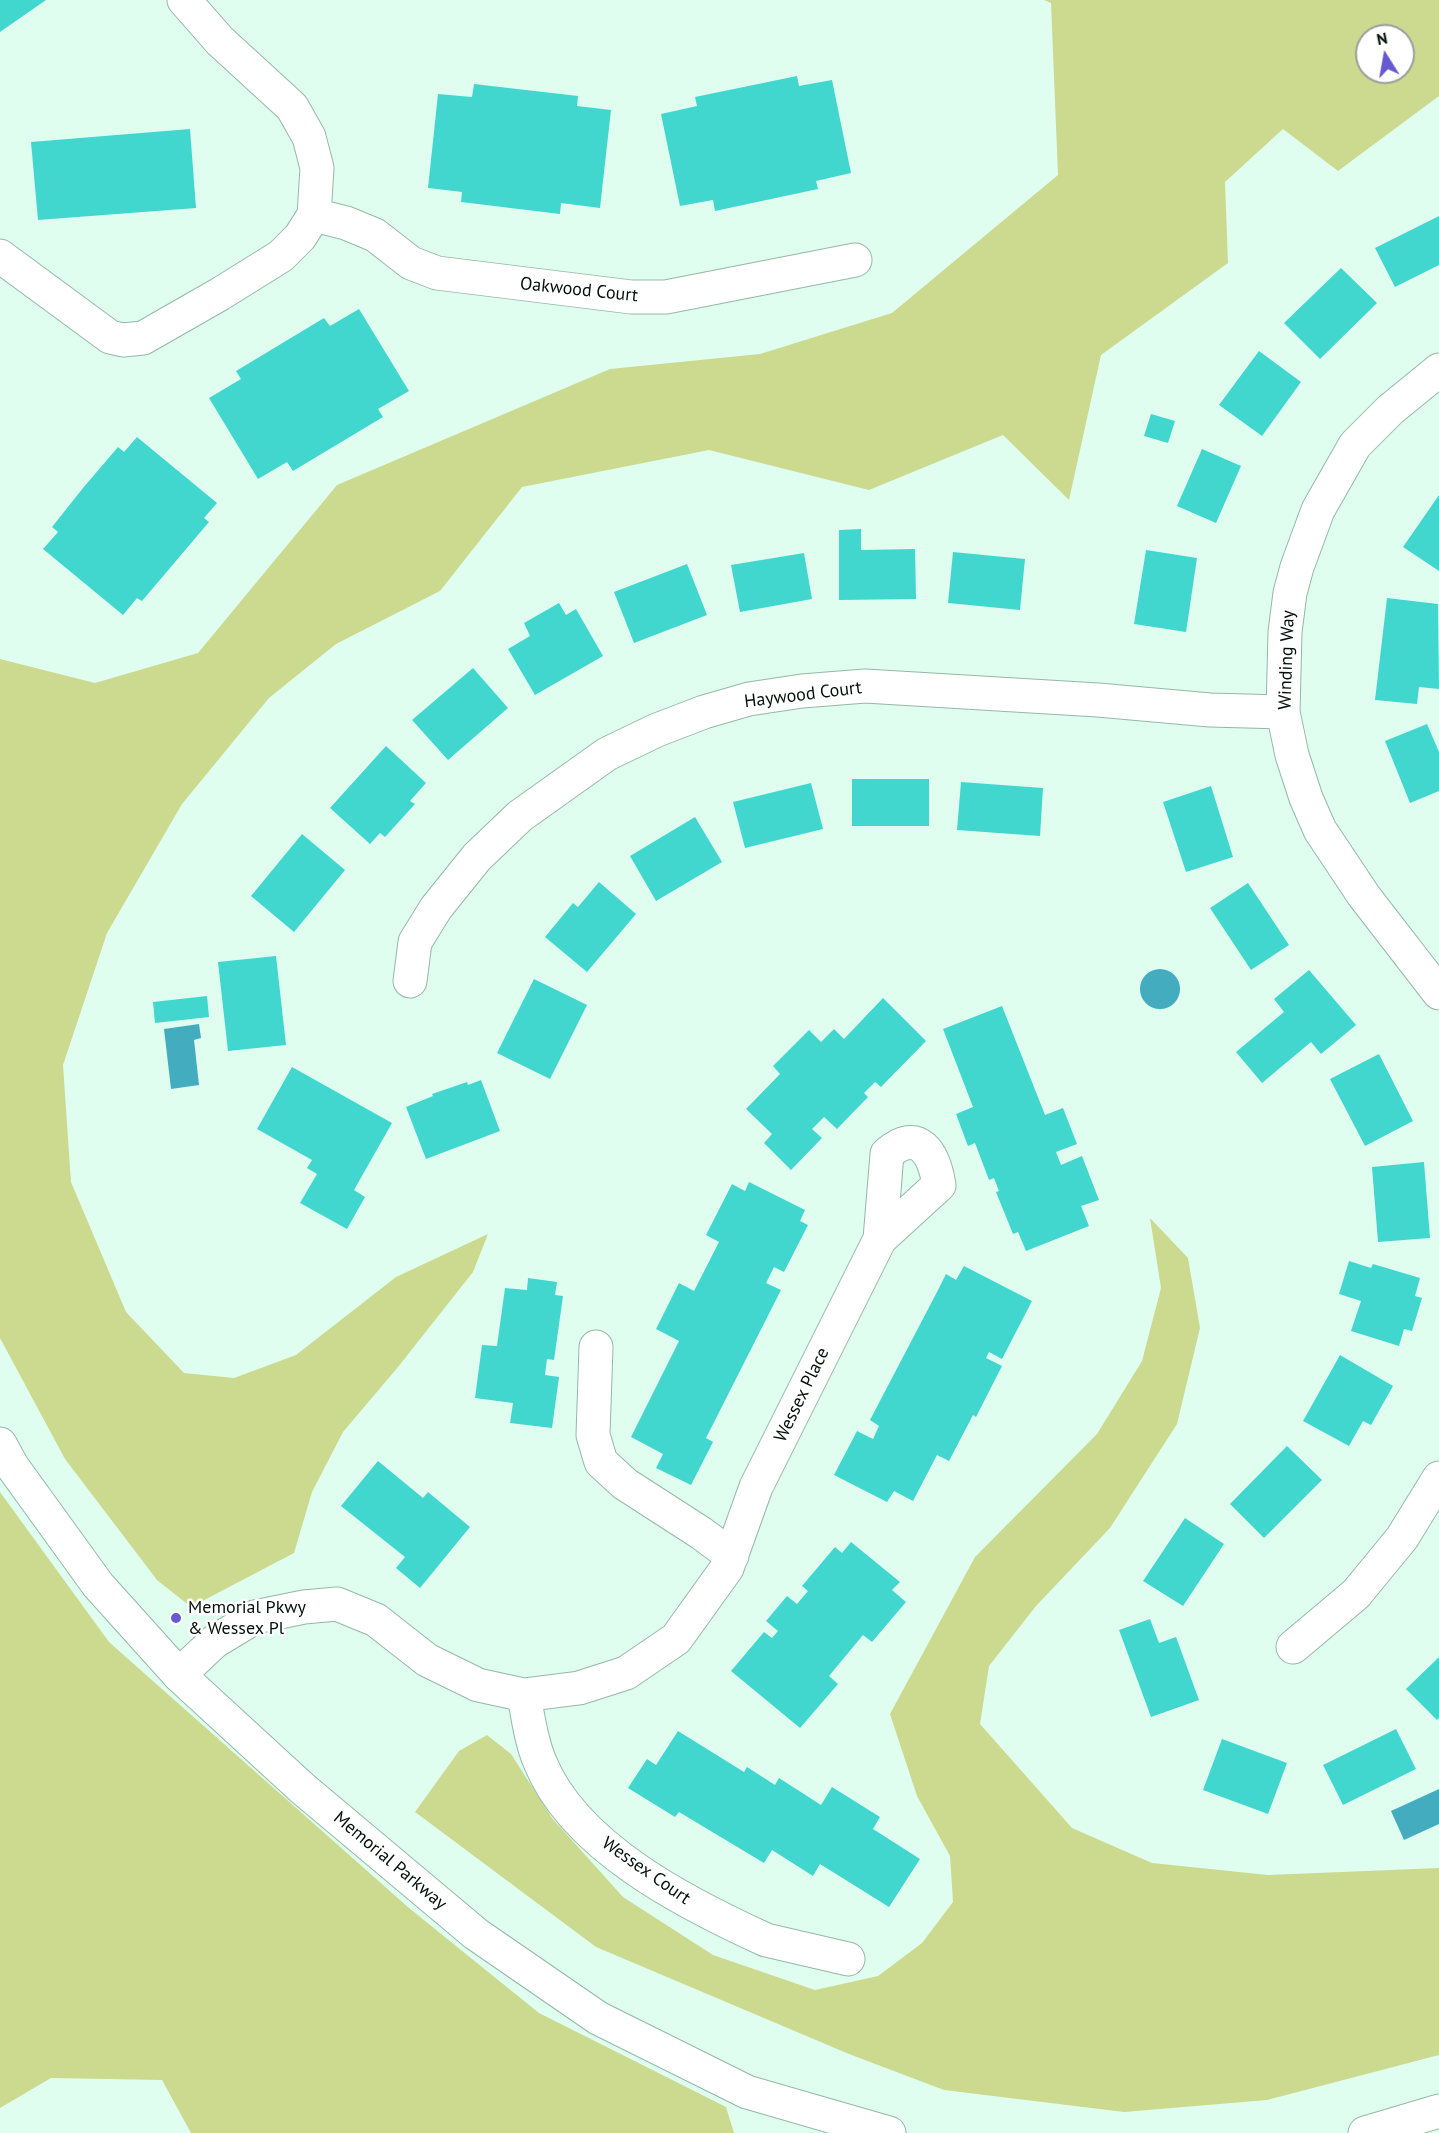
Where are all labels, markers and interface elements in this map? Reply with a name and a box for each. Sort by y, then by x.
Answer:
north arrow [1355,24,1415,84]
text: N [1375,27,1389,49]
street label: Oakwood Court [519,273,639,307]
street label: Winding Way [1274,610,1300,710]
street label: Haywood Court [743,677,863,713]
street label: Wessex Place [770,1344,834,1446]
place label: Memorial Pkwy & Wessex Pl [188,1597,306,1640]
marker: Memorial Pkwy & Wessex Pl [169,1611,183,1625]
street label: Memorial Parkway [329,1807,451,1915]
street label: Wessex Court [598,1833,694,1909]

